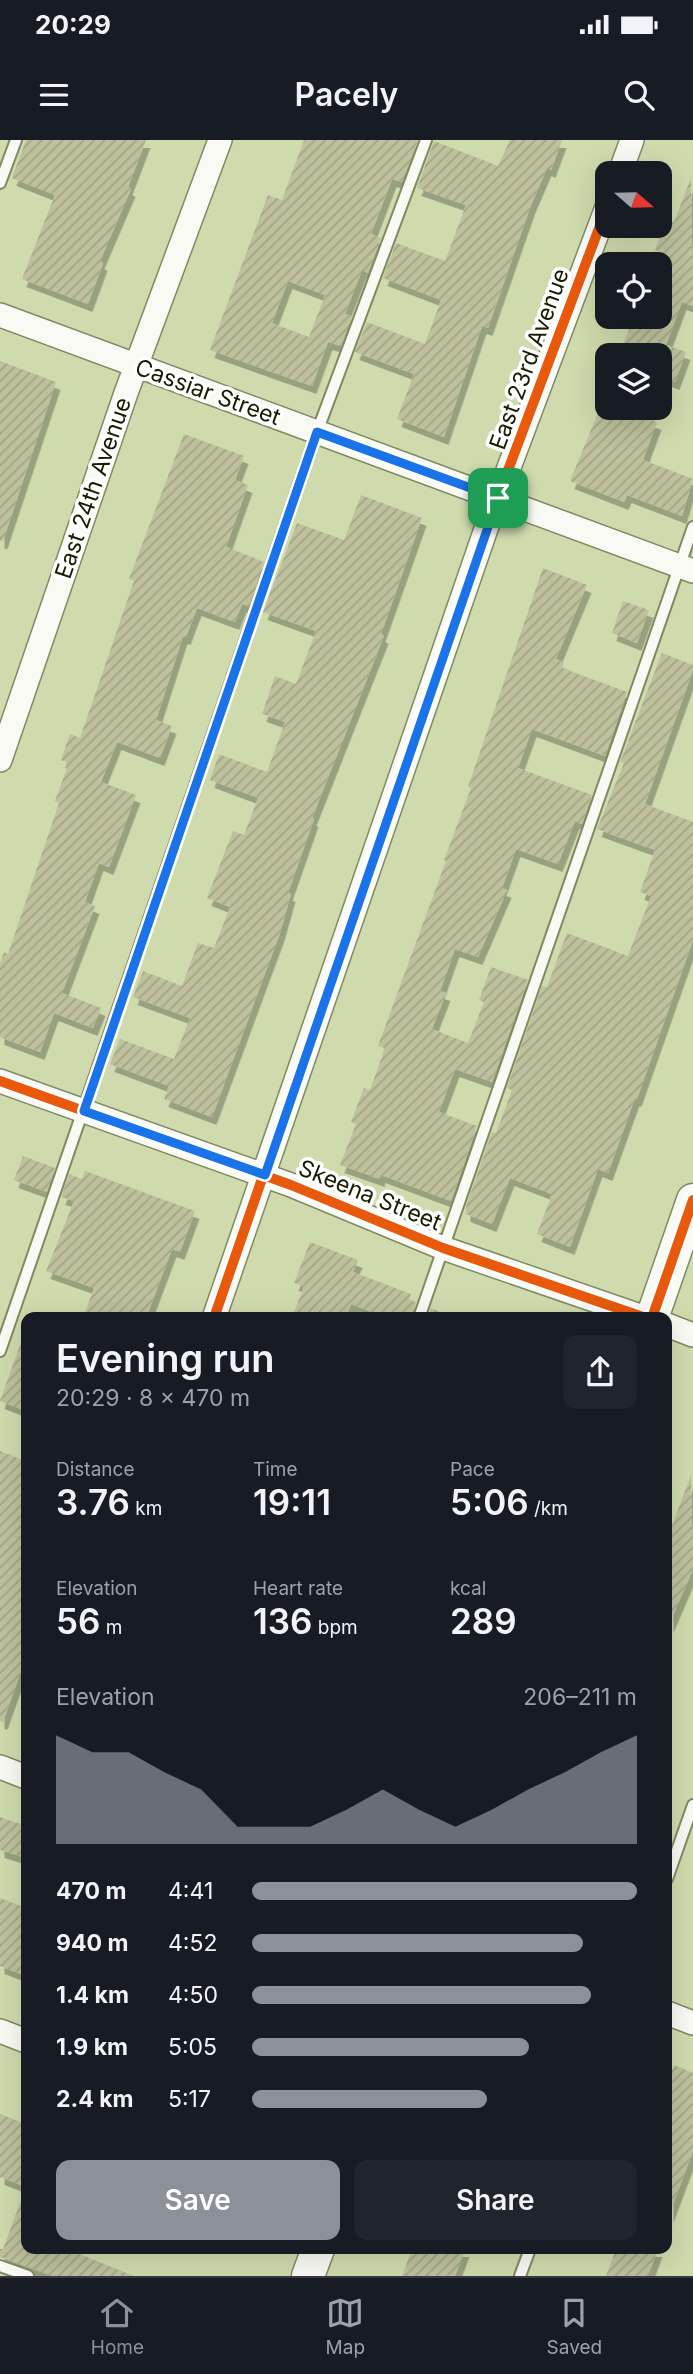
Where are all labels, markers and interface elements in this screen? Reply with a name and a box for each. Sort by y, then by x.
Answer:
text: 20:29 [35,9,111,40]
text: Pacely [295,75,398,114]
icon: menu [35,76,73,114]
icon: search [620,76,658,114]
north arrow [595,161,672,238]
map controls [595,161,672,420]
button: locate [595,252,672,329]
street label: East 23rd Avenue [483,265,575,453]
button: layers [595,343,672,420]
street label: Cassiar Street [132,353,285,431]
street label: East 24th Avenue [49,394,137,582]
pin [468,468,528,528]
icon: arrive [479,479,517,517]
street label: Skeena Street [294,1154,446,1237]
text: Evening run [56,1335,274,1381]
button: share [563,1335,637,1409]
text: 20:29 · 8 × 470 m [56,1384,250,1412]
text: Distance [56,1458,134,1481]
text: Time [253,1458,298,1481]
text: Pace [450,1458,495,1481]
text: 3.76 [56,1481,130,1523]
text: 19:11 [253,1481,331,1523]
text: 5:06 [450,1481,529,1523]
text: km [130,1497,162,1520]
text: /km [529,1497,568,1520]
text: Elevation [56,1577,137,1600]
text: Heart rate [253,1577,343,1600]
text: kcal [450,1577,486,1600]
text: 56 [56,1600,100,1642]
text: 136 [253,1600,312,1642]
text: 289 [450,1600,517,1642]
text: m [100,1616,122,1639]
text: bpm [312,1616,358,1639]
text: Elevation [56,1683,155,1711]
text: 206–211 m [523,1683,637,1711]
text: 470 m [56,1877,127,1905]
text: 4:41 [168,1877,213,1905]
text: 940 m [56,1929,128,1957]
text: 4:52 [168,1929,218,1957]
text: 1.4 km [56,1981,129,2009]
text: 4:50 [168,1981,218,2009]
text: 1.9 km [56,2033,128,2061]
text: 5:05 [168,2033,217,2061]
text: 2.4 km [56,2085,134,2113]
text: 5:17 [168,2085,211,2113]
button: Save [56,2160,340,2240]
button: Share [354,2160,637,2240]
tab: Home [91,2294,144,2359]
tab: Map [326,2294,365,2359]
tab: Saved [547,2294,602,2359]

